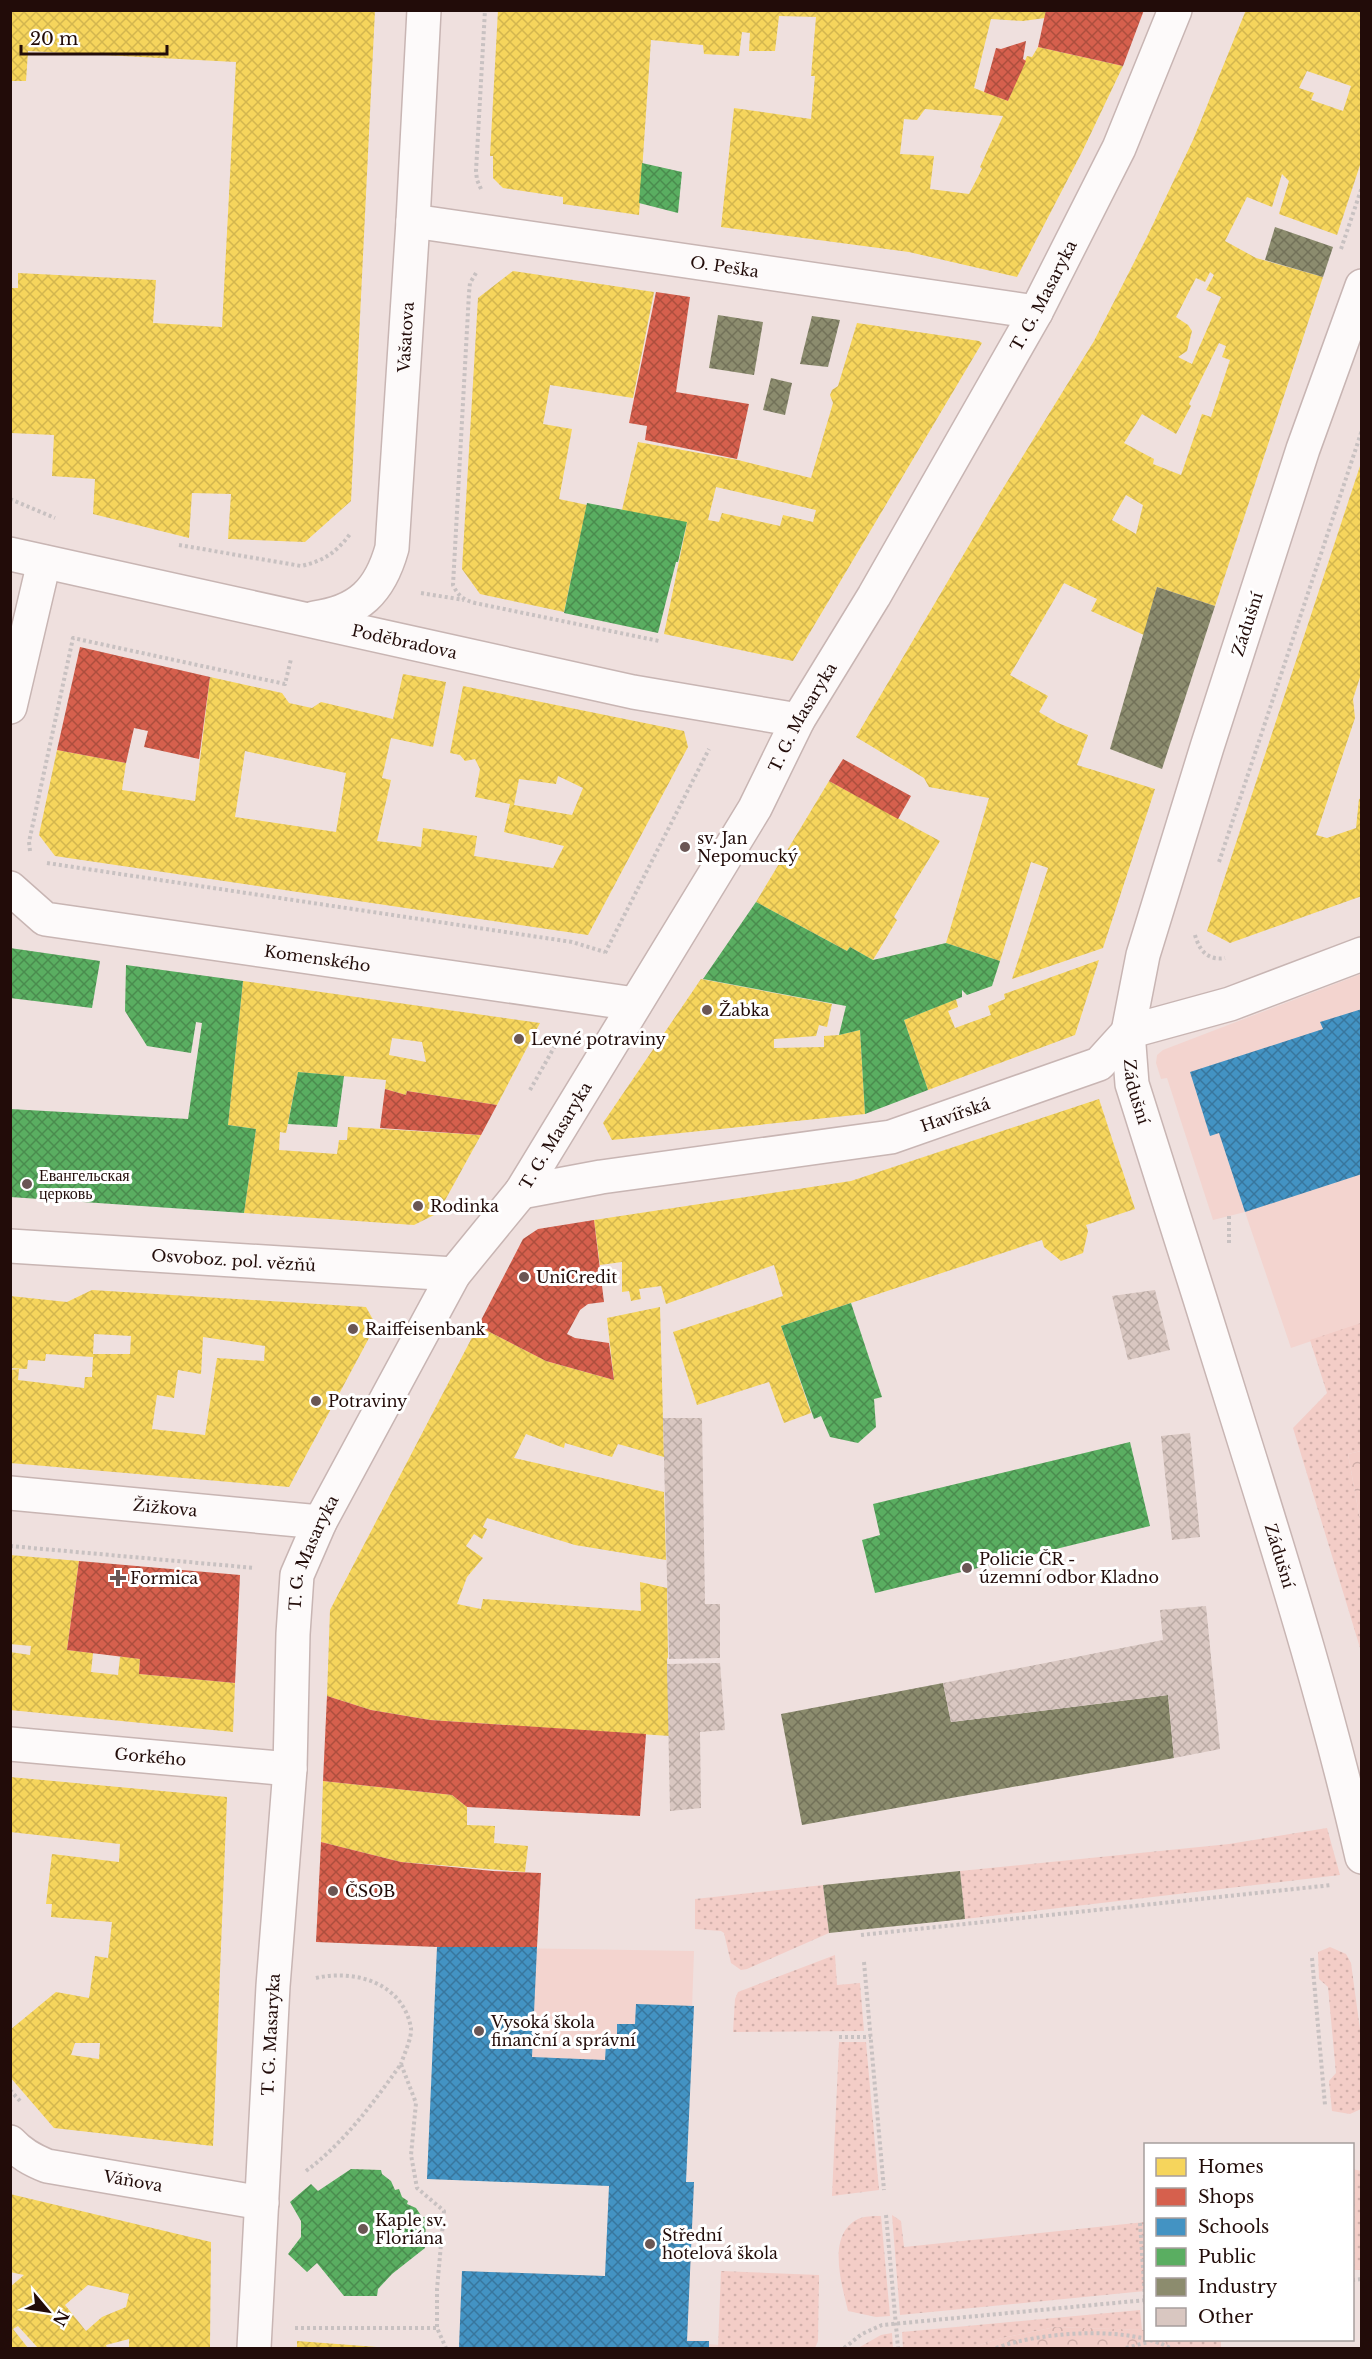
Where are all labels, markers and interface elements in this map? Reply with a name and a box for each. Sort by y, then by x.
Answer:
scale bar [21,18,166,56]
text: 20 m [30,28,78,50]
street label: T. G. Masaryka [1006,237,1081,354]
street label: O. Peška [689,252,761,281]
street label: Vašatova [393,301,418,374]
street label: Zádušní [1227,589,1267,659]
street label: Poděbradova [350,620,459,663]
street label: T. G. Masaryka [764,659,841,775]
place label: sv. Jan Nepomucký [697,828,799,866]
marker: sv. Jan Nepomucký [678,840,692,854]
street label: Komenského [263,941,372,976]
place label: Žabka [719,1000,770,1020]
marker: Žabka [700,1003,714,1017]
place label: Levné potraviny [531,1029,667,1049]
marker: Levné potraviny [512,1032,526,1046]
street label: Zádušní [1120,1058,1154,1127]
street label: T. G. Masaryka [515,1078,596,1193]
street label: Havířská [918,1093,993,1136]
place label: Евангельская церковь [39,1165,130,1203]
marker: Евангельская церковь [20,1177,34,1191]
place label: Rodinka [430,1196,499,1216]
marker: Rodinka [411,1199,425,1213]
street label: Osvoboz. pol. vězňů [151,1245,317,1275]
place label: UniCredit [536,1267,617,1287]
marker: UniCredit [517,1270,531,1284]
place label: Raiffeisenbank [365,1319,486,1339]
marker: Raiffeisenbank [346,1322,360,1336]
place label: Potraviny [328,1391,408,1411]
marker: Potraviny [309,1394,323,1408]
street label: T. G. Masaryka [285,1492,343,1611]
street label: Žižkova [132,1495,199,1521]
street label: Zádušní [1261,1521,1299,1591]
place label: Policie ČR - územní odbor Kladno [979,1549,1159,1587]
marker: Policie ČR - územní odbor Kladno [960,1561,974,1575]
place label: Formica [130,1568,198,1588]
marker: Formica [111,1571,125,1585]
street label: Gorkého [114,1743,187,1770]
place label: ČSOB [345,1881,395,1901]
marker: ČSOB [326,1884,340,1898]
street label: T. G. Masaryka [257,1972,284,2096]
place label: Vysoká škola finanční a správní [490,2012,636,2050]
marker: Vysoká škola finanční a správní [472,2024,486,2038]
legend [1144,2143,1354,2341]
text: Homes [1198,2156,1264,2178]
street label: Váňova [101,2166,164,2196]
text: Shops [1198,2186,1254,2208]
place label: Kaple sv. Floriána [375,2210,446,2248]
text: Schools [1198,2216,1269,2238]
marker: Kaple sv. Floriána [356,2222,370,2236]
place label: Střední hotelová škola [662,2225,778,2263]
marker: Střední hotelová škola [643,2237,657,2251]
text: Public [1198,2246,1256,2268]
text: Industry [1198,2276,1278,2298]
north arrow [18,2281,78,2341]
text: Other [1198,2306,1254,2328]
text: N [49,2307,74,2330]

